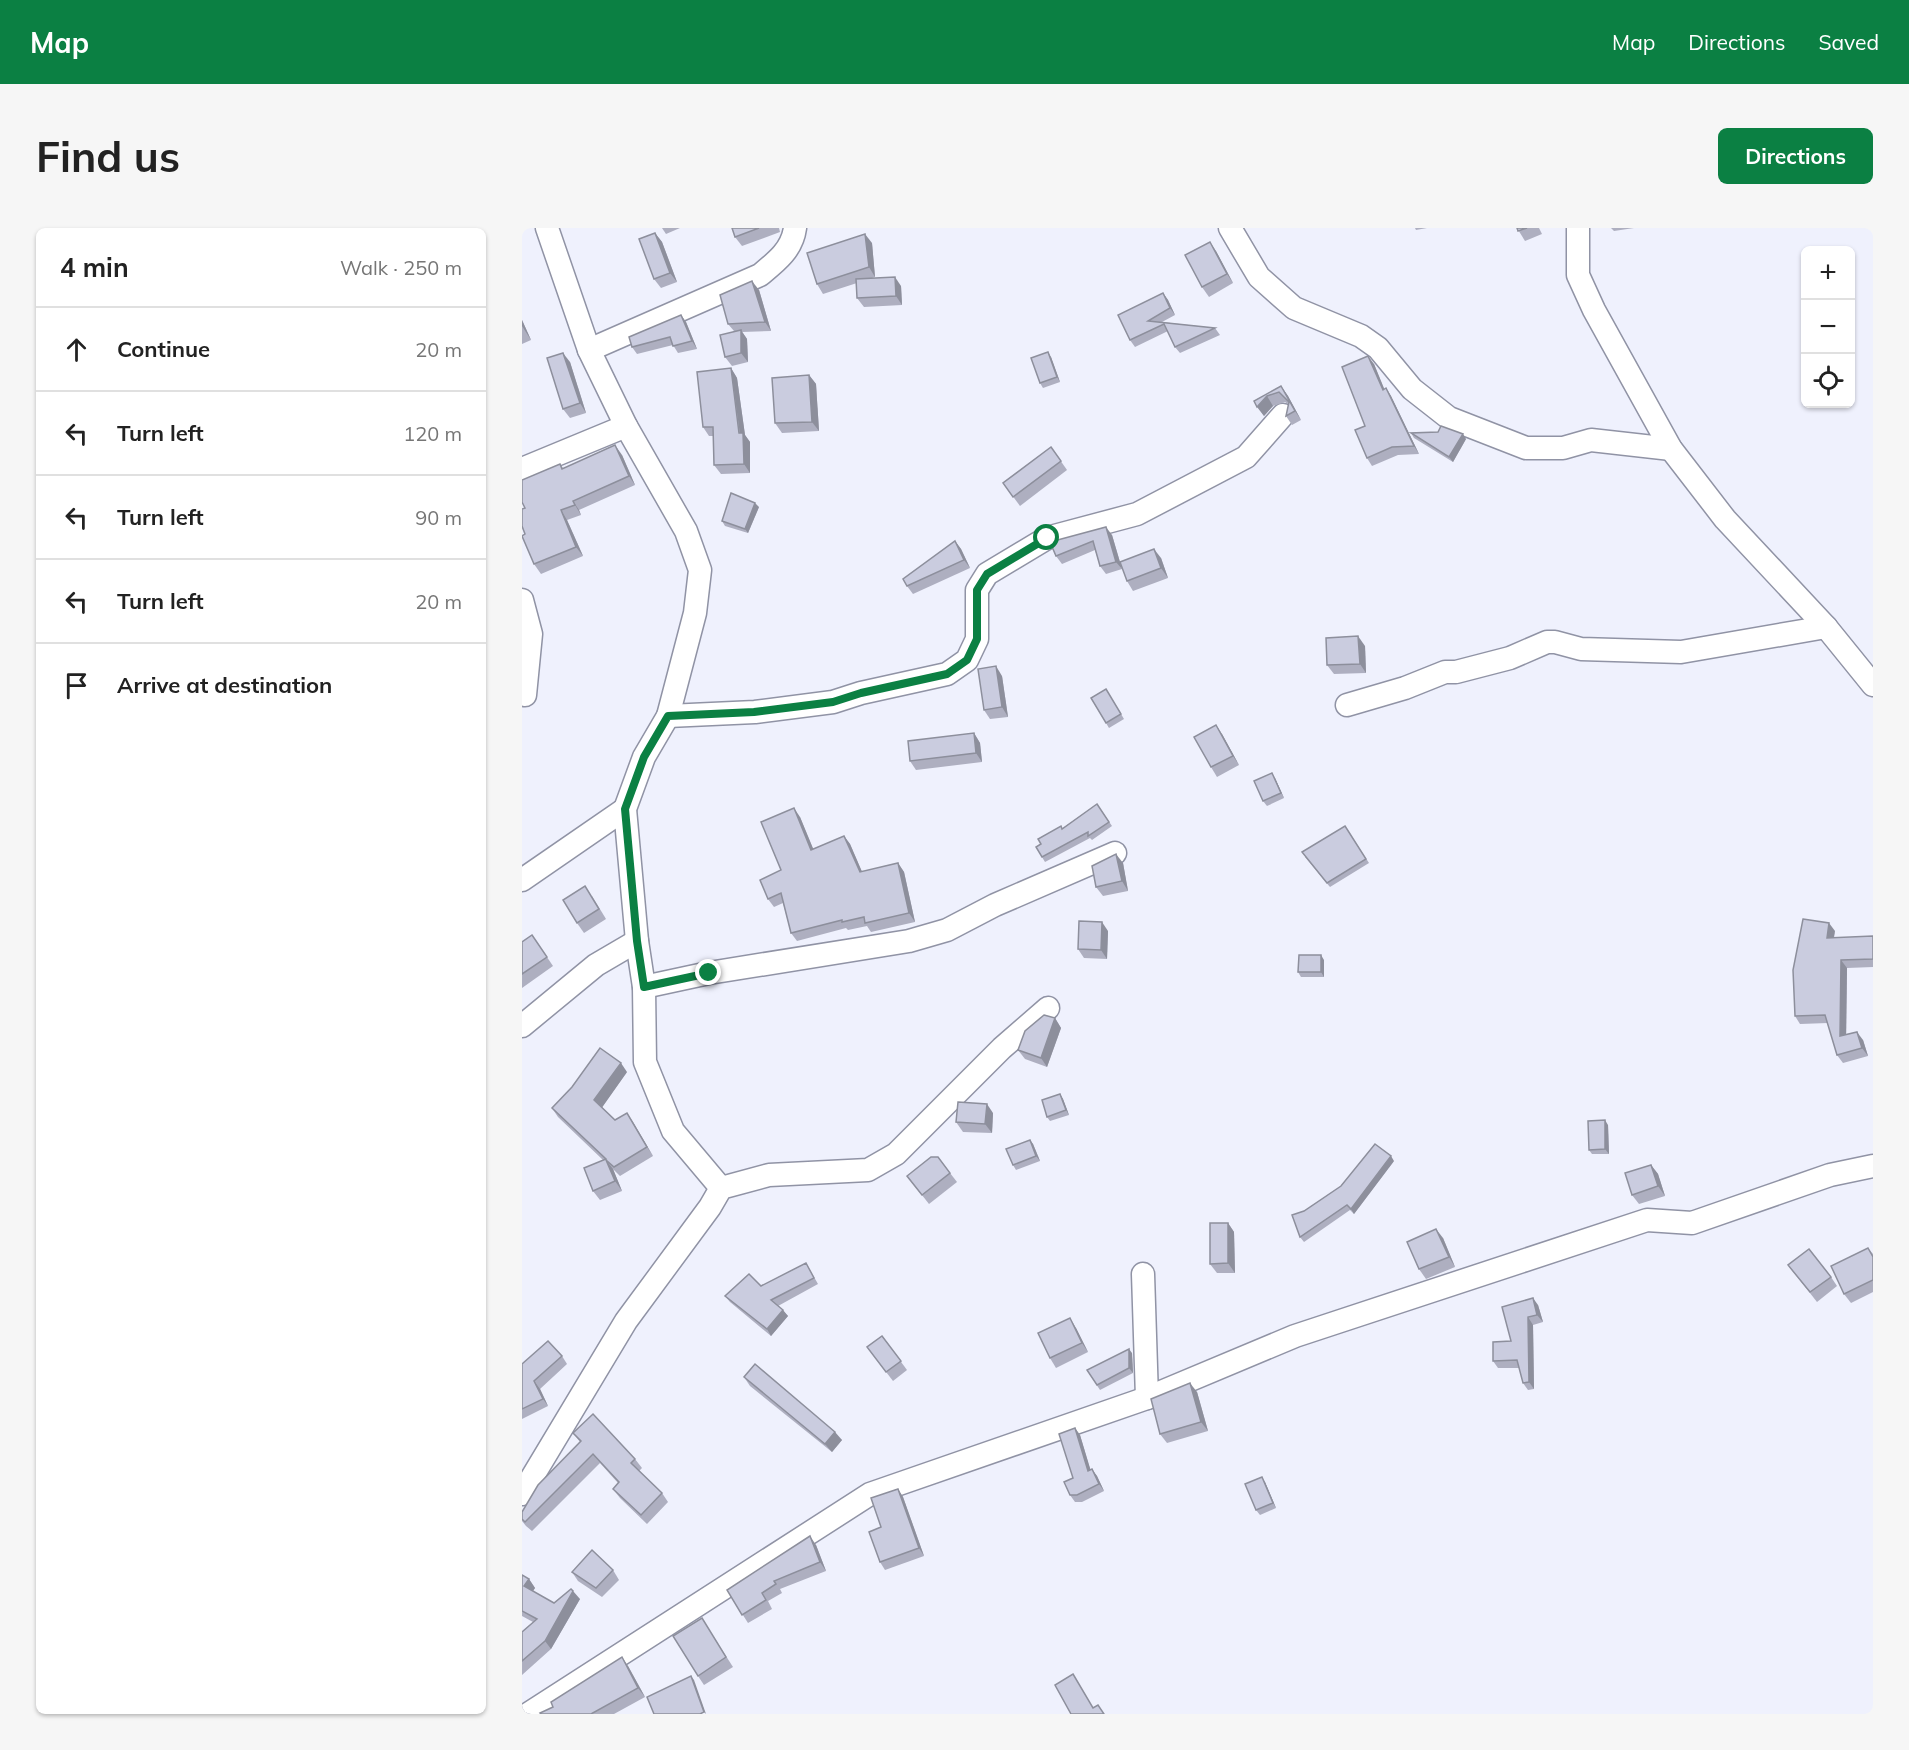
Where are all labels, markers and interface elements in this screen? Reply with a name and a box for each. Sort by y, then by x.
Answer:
text: Map [30,25,89,60]
text: Map [1612,29,1655,55]
text: Directions [1688,29,1785,55]
text: Saved [1818,29,1879,55]
button: Directions [1718,128,1873,184]
text: Find us [36,130,180,183]
map controls [1801,246,1855,408]
button: + [1801,246,1855,300]
text: 4 min [60,251,129,284]
text: Walk · 250 m [340,255,462,280]
button: − [1801,300,1855,354]
icon: ahead [60,333,93,366]
text: Continue [117,335,210,363]
text: 20 m [415,337,462,362]
button: locate [1801,354,1855,408]
icon: left [60,417,93,450]
text: Turn left [117,419,204,447]
text: 120 m [403,421,462,446]
icon: left [60,501,93,534]
text: Turn left [117,503,204,531]
text: 90 m [415,505,462,530]
route start [1033,524,1059,550]
icon: left [60,585,93,618]
text: Turn left [117,587,204,615]
text: 20 m [415,589,462,614]
icon: arrive [60,669,93,702]
text: Arrive at destination [117,671,332,699]
route end [695,959,721,985]

